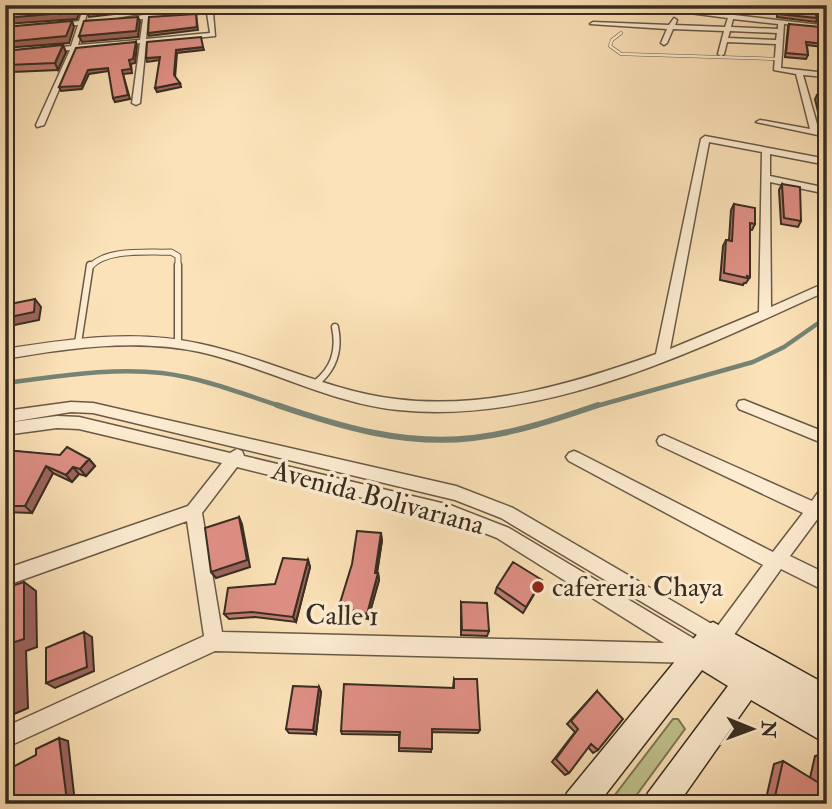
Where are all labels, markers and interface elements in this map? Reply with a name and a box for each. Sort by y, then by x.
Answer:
street label: Avenida Bolivariana [267,453,489,543]
place label: cafereria Chaya [552,570,723,605]
marker: cafereria Chaya [530,579,546,595]
street label: Calle 1 [305,598,379,634]
north arrow [716,694,786,764]
text: N [756,720,780,739]

